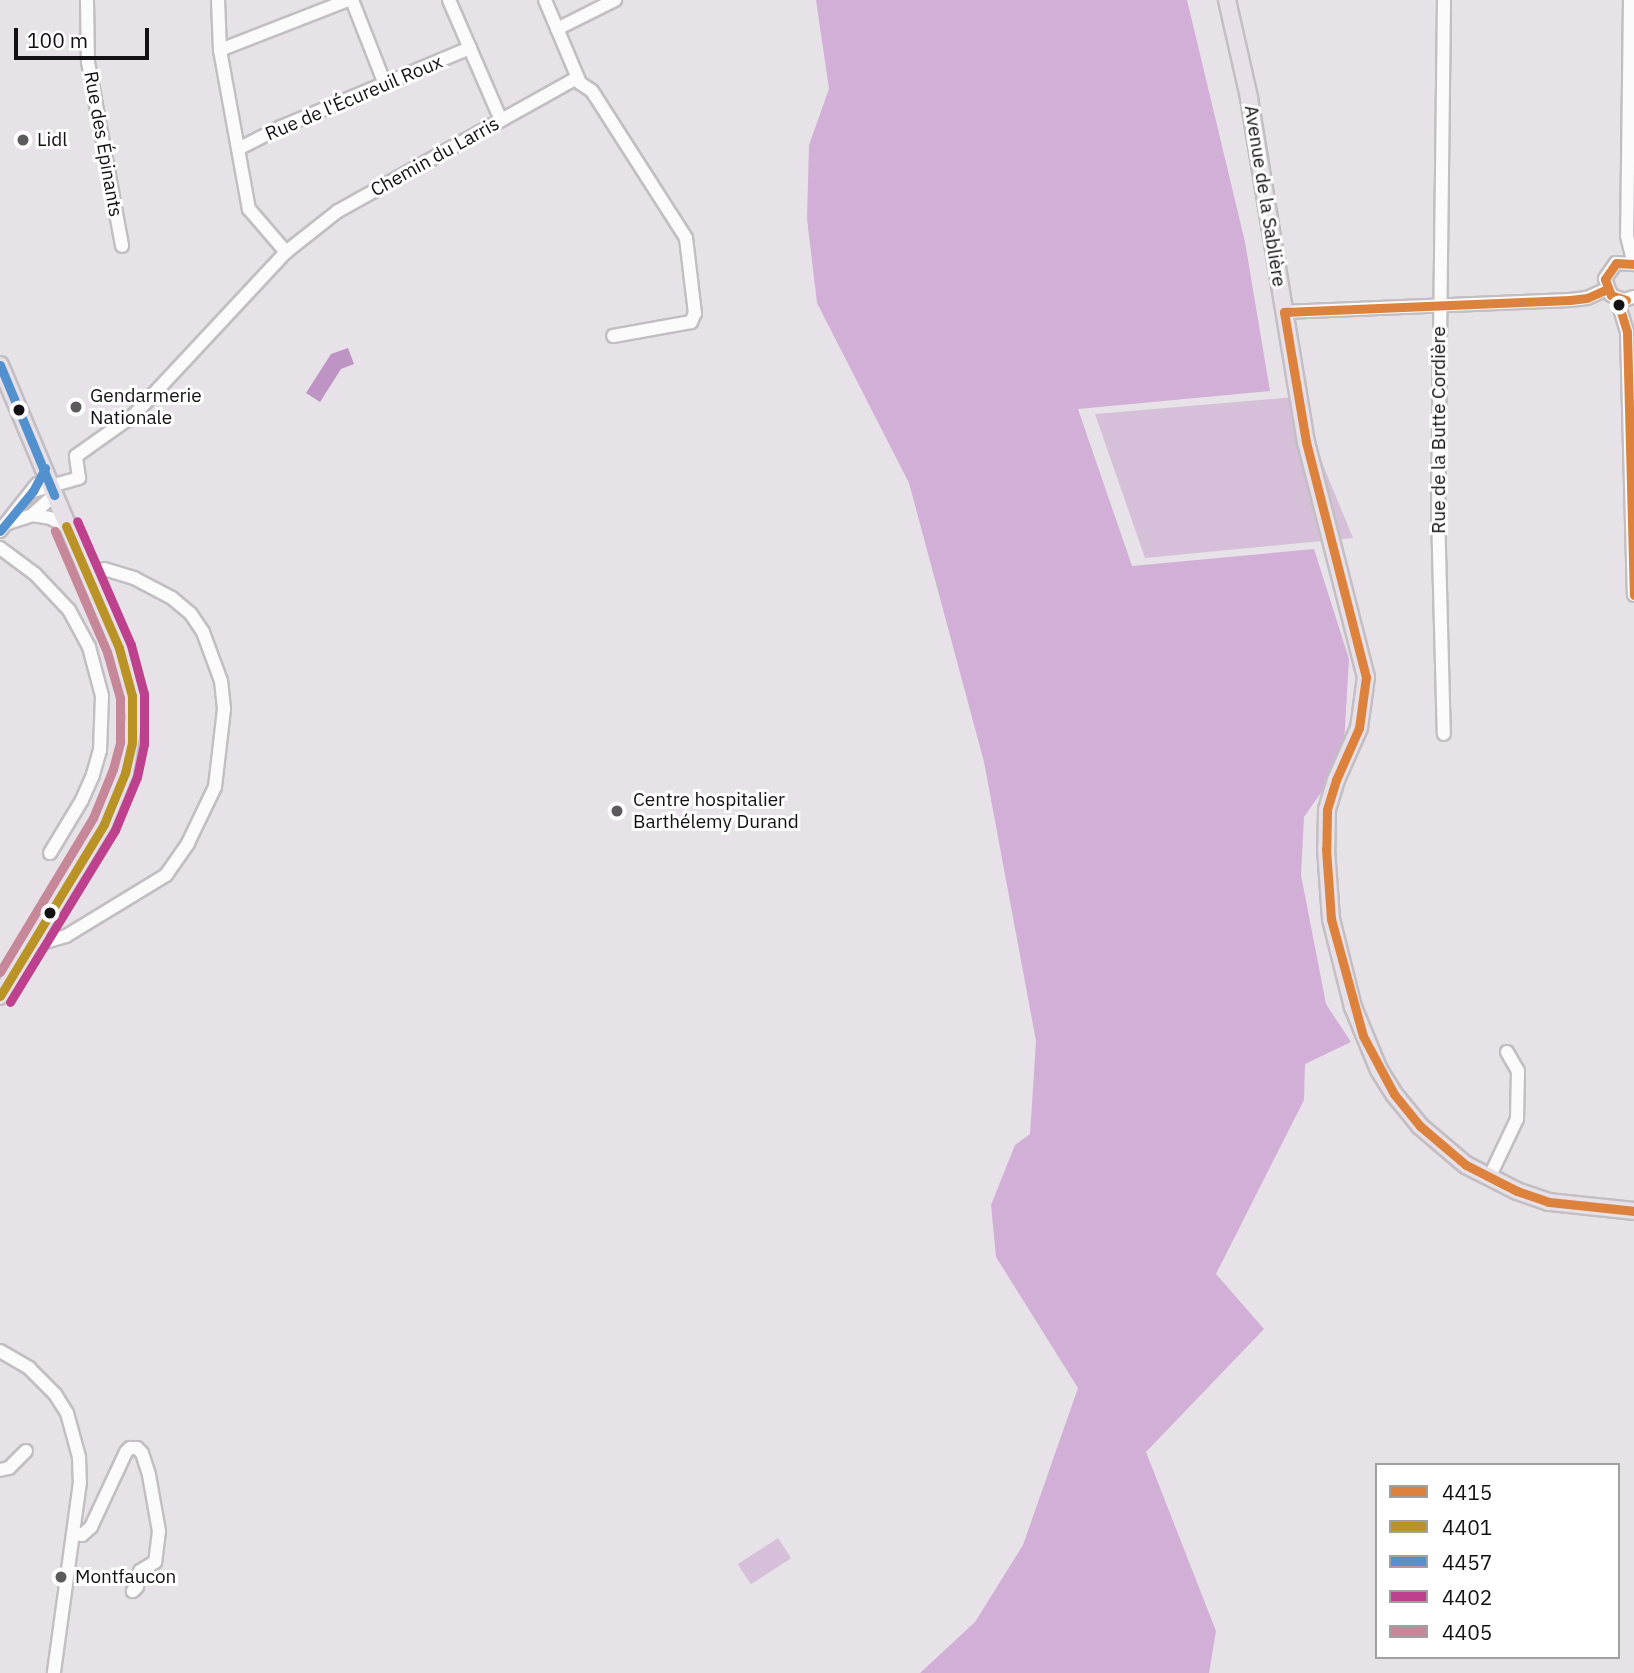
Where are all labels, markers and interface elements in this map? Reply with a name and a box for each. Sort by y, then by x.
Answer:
scale bar [18,14,152,58]
text: 100 m [27,26,88,54]
street label: Rue de l'Écureuil Roux [262,50,446,146]
street label: Rue des Épinants [79,69,127,219]
street label: Avenue de la Sablière [1239,104,1291,288]
street label: Chemin du Larris [367,112,503,202]
place label: Lidl [37,129,67,151]
marker: Lidl [15,132,31,148]
unlabelled marker [1612,298,1626,312]
street label: Rue de la Butte Cordière [1428,326,1450,534]
place label: Gendarmerie Nationale [90,385,202,429]
marker: Gendarmerie Nationale [68,399,84,415]
unlabelled marker [12,403,26,417]
place label: Centre hospitalier Barthélemy Durand [633,789,799,833]
marker: Centre hospitalier Barthélemy Durand [607,801,627,821]
unlabelled marker [43,906,57,920]
legend [1375,1463,1620,1659]
text: 4415 [1442,1478,1492,1506]
text: 4401 [1442,1513,1492,1541]
text: 4457 [1442,1548,1492,1576]
place label: Montfaucon [75,1566,176,1588]
marker: Montfaucon [53,1569,69,1585]
text: 4402 [1442,1583,1492,1611]
text: 4405 [1442,1618,1492,1646]

